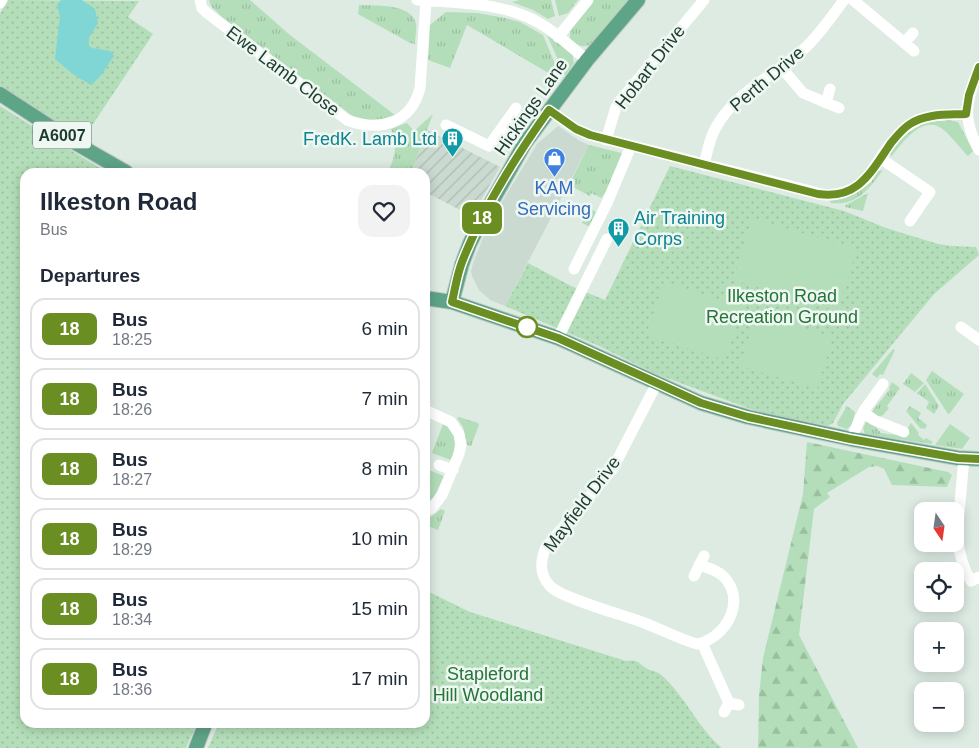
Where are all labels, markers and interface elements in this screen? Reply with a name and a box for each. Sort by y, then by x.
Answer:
street label: Hobart Drive [611,21,689,113]
street label: Ewe Lamb Close [223,22,343,120]
street label: Perth Drive [726,42,808,116]
street label: Hickings Lane [490,55,572,159]
road number: A6007 [33,122,91,148]
building icon: FredK. Lamb Ltd [441,127,465,158]
place label: FredK. Lamb Ltd [303,129,437,149]
shop icon: KAM Servicing [542,146,566,177]
place label: KAM Servicing [517,178,591,219]
button: heart [358,185,410,237]
text: Ilkeston Road [40,188,197,215]
line badge: 18 [460,202,504,234]
text: 18 [472,208,492,228]
place label: Air Training Corps [634,208,725,249]
building icon: Air Training Corps [606,216,630,247]
text: Bus [40,221,68,238]
text: Departures [40,265,140,286]
park label: Ilkeston Road Recreation Ground [706,286,858,327]
text: Bus [112,309,148,330]
unlabelled marker [516,316,538,338]
text: 6 min [362,318,408,339]
text: 18 [59,319,80,339]
text: 18:25 [112,331,152,348]
text: Bus [112,379,148,400]
text: 7 min [362,388,408,409]
text: 18 [59,389,80,409]
text: 18:26 [112,401,152,418]
text: Bus [112,449,148,470]
street label: Mayfield Drive [540,452,624,556]
text: 8 min [362,458,408,479]
text: 18 [59,459,80,479]
text: 18:27 [112,471,152,488]
north arrow [914,502,964,552]
map controls [914,502,964,732]
text: Bus [112,519,148,540]
text: 10 min [351,528,408,549]
text: 18 [59,529,80,549]
text: 18:29 [112,541,152,558]
button: locate [914,562,964,612]
text: Bus [112,589,148,610]
text: 15 min [351,598,408,619]
text: 18 [59,599,80,619]
text: 18:34 [112,611,152,628]
button: + [914,622,964,672]
text: Bus [112,659,148,680]
park label: Stapleford Hill Woodland [433,664,543,705]
text: 17 min [351,668,408,689]
text: 18 [59,669,80,689]
text: 18:36 [112,681,152,698]
button: − [914,682,964,732]

